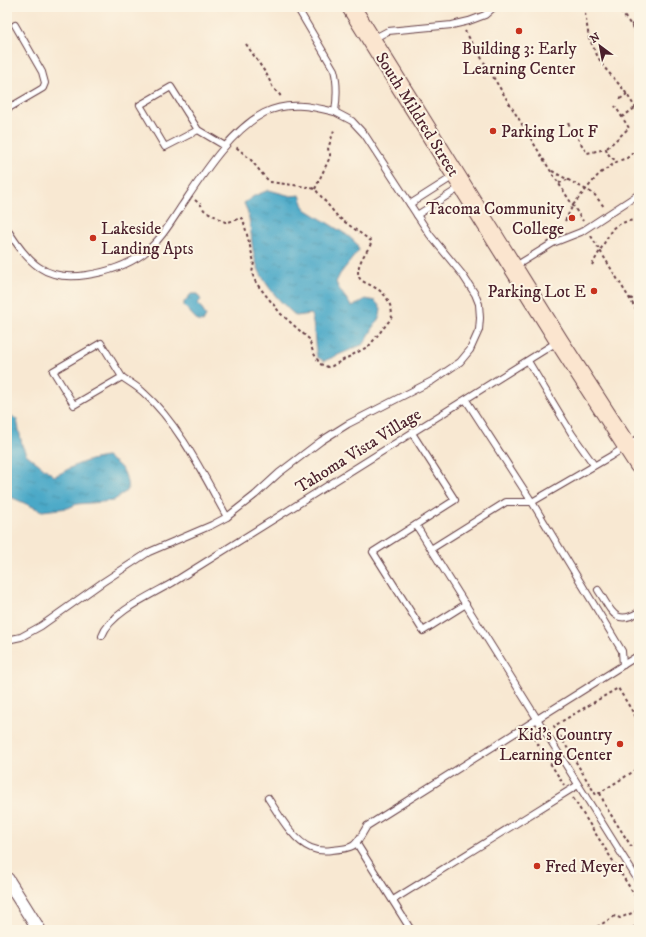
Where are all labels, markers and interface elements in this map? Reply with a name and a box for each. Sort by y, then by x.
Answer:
marker: Building 3: Early Learning Center [514,26,524,36]
north arrow [580,26,620,66]
text: N [588,30,603,47]
place label: Building 3: Early Learning Center [462,38,577,80]
street label: South Mildred Street [370,48,465,181]
place label: Parking Lot F [501,121,599,143]
marker: Parking Lot F [488,126,498,136]
place label: Tacoma Community College [426,198,565,240]
marker: Tacoma Community College [567,213,577,223]
place label: Lakeside Landing Apts [101,218,194,260]
marker: Lakeside Landing Apts [88,233,98,243]
place label: Parking Lot E [487,281,586,303]
marker: Parking Lot E [589,286,599,296]
street label: Tahoma Vista Village [292,403,425,498]
place label: Kid's Country Learning Center [499,724,613,766]
marker: Kid's Country Learning Center [615,739,625,749]
place label: Fred Meyer [545,856,625,878]
marker: Fred Meyer [532,861,542,871]

